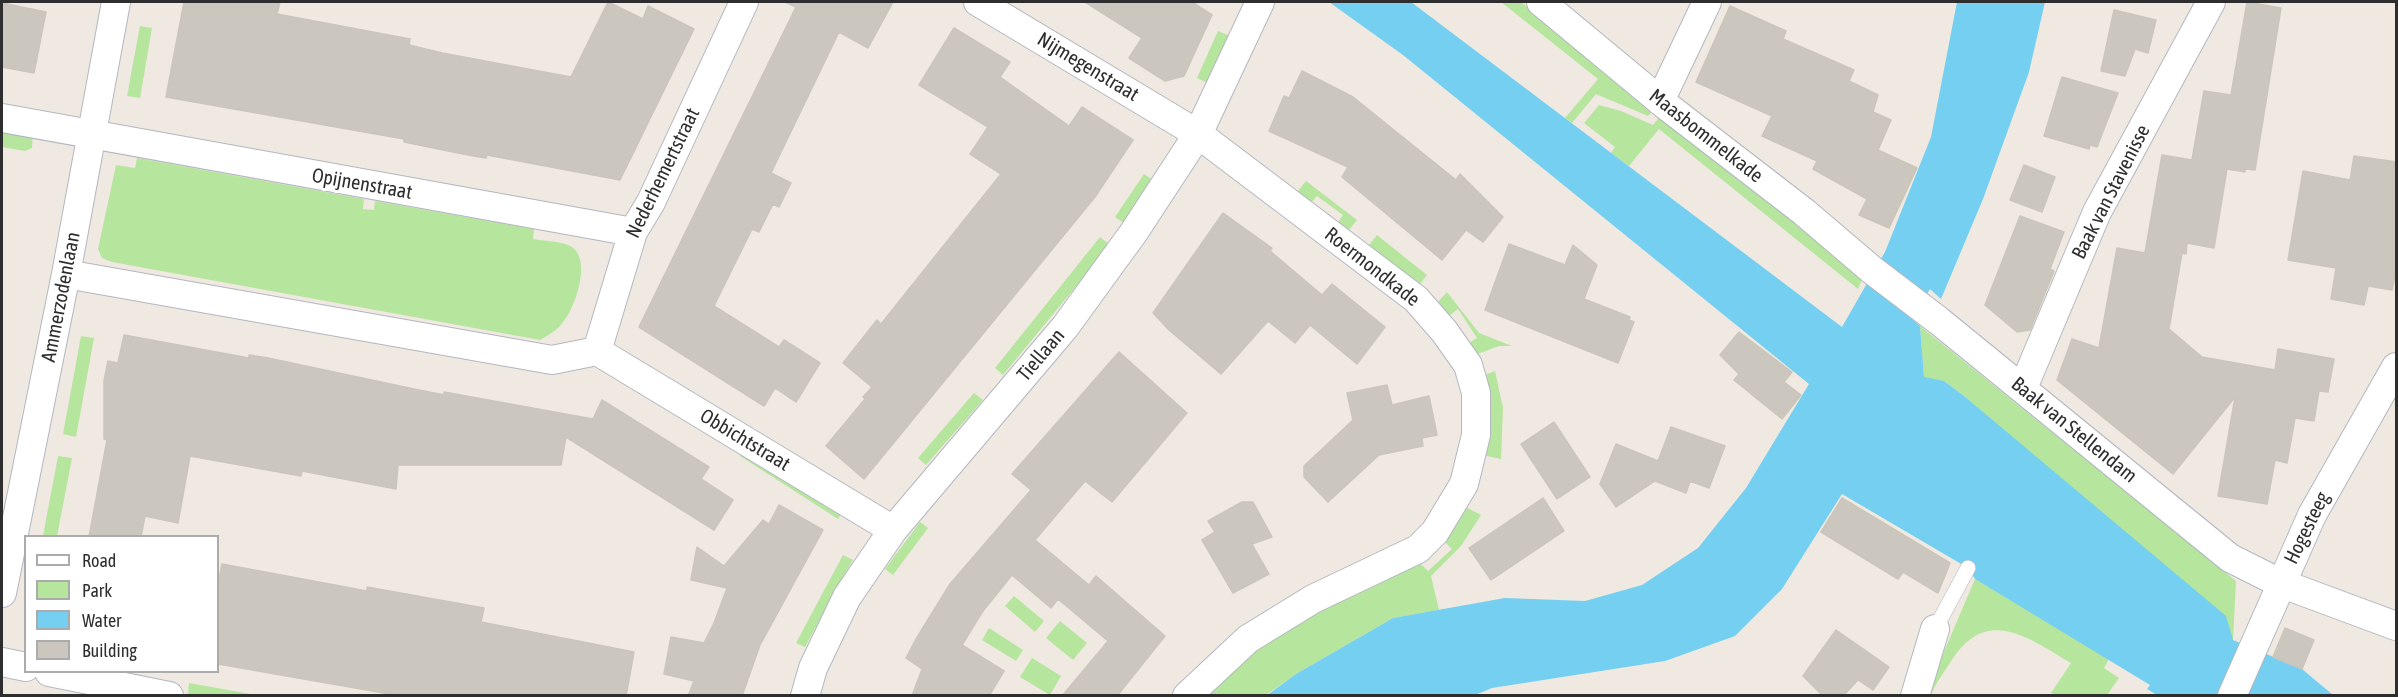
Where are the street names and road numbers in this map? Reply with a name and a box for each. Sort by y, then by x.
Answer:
street label: Nijmegenstraat [1033,27,1143,107]
street label: Maasbommelkade [1644,84,1768,188]
street label: Nederhemertstraat [621,104,705,242]
street label: Baak van Stavenisse [2067,121,2155,263]
street label: Opijnenstraat [310,163,414,205]
street label: Roermondkade [1320,222,1424,312]
street label: Ammerzodenlaan [37,230,85,364]
street label: Tiellaan [1012,324,1070,386]
street label: Baak van Stellendam [2006,372,2142,488]
street label: Obbichtstraat [696,404,794,476]
street label: Hogesteeg [2279,488,2335,568]

